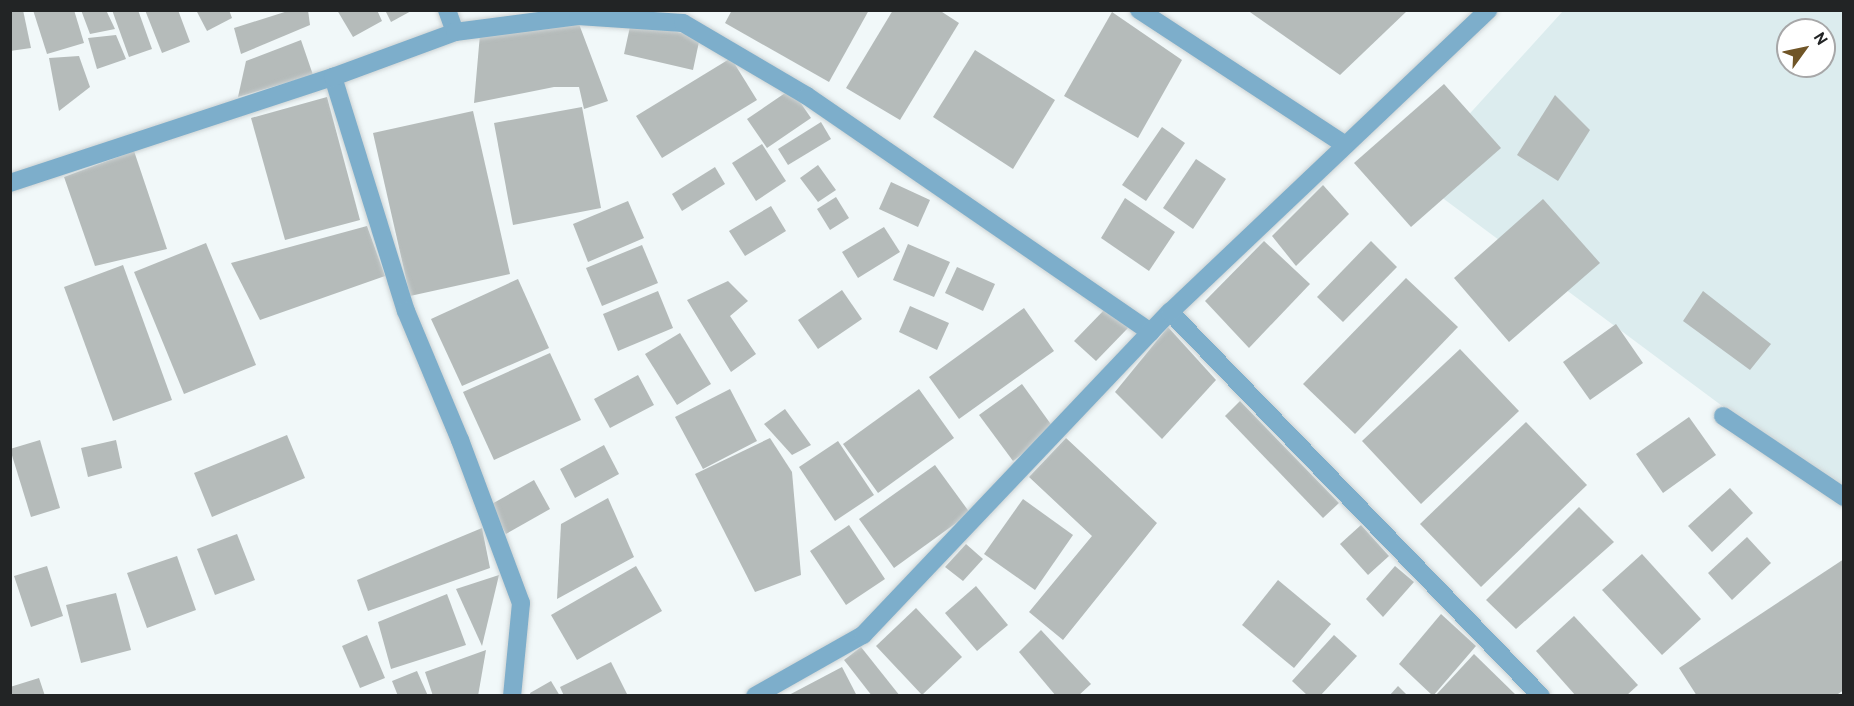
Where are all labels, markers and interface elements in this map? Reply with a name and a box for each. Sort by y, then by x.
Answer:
north arrow [1776,18,1836,78]
text: N [1808,29,1831,50]

